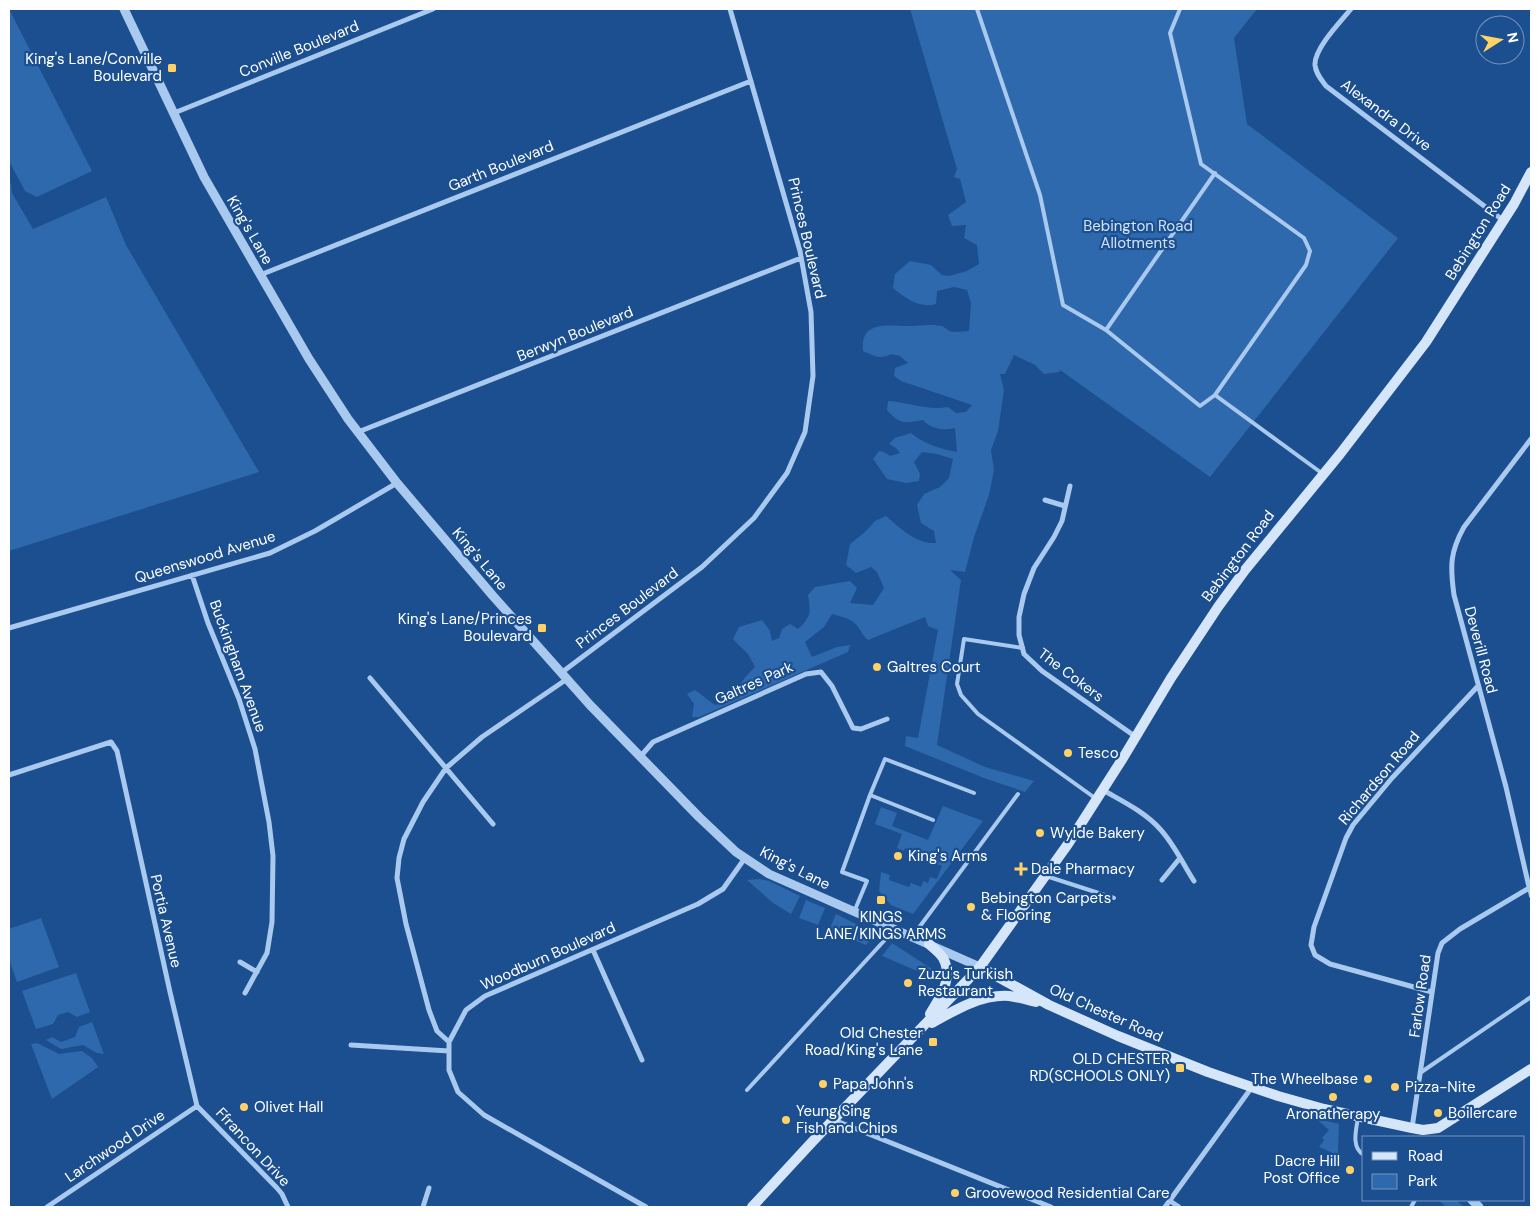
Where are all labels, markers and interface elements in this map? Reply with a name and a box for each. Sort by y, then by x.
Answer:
north arrow [1475,15,1525,65]
street label: Conville Boulevard [236,16,362,82]
text: N [1503,31,1523,44]
place label: King's Lane/Conville Boulevard [25,49,162,86]
marker: King's Lane/Conville Boulevard [166,62,178,74]
street label: Alexandra Drive [1337,74,1435,156]
street label: Garth Boulevard [445,136,557,196]
street label: Princes Boulevard [783,176,831,300]
street label: Bebington Road [1440,180,1516,284]
street label: King's Lane [222,192,278,268]
park label: Bebington Road Allotments [1083,216,1193,253]
street label: Berwyn Boulevard [514,302,636,366]
street label: Bebington Road [1197,506,1279,606]
street label: King's Lane [448,523,512,595]
street label: Queenswood Avenue [132,526,278,588]
street label: Princes Boulevard [572,563,682,653]
street label: Buckingham Avenue [205,597,271,735]
street label: Deverill Road [1460,604,1502,696]
place label: King's Lane/Princes Boulevard [398,609,532,646]
marker: King's Lane/Princes Boulevard [536,622,548,634]
street label: The Cokers [1034,644,1108,706]
street label: Galtres Park [712,657,797,709]
place label: Galtres Court [887,657,981,677]
marker: Galtres Court [871,661,883,673]
street label: Richardson Road [1334,727,1424,829]
place label: Tesco [1078,743,1119,763]
marker: Tesco [1062,747,1074,759]
place label: Wylde Bakery [1050,823,1145,843]
marker: Wylde Bakery [1034,827,1046,839]
street label: King's Lane [756,842,834,894]
place label: King's Arms [908,846,988,866]
marker: King's Arms [892,850,904,862]
place label: Dale Pharmacy [1031,859,1135,879]
marker: Dale Pharmacy [1015,863,1027,875]
street label: Portia Avenue [146,872,186,970]
place label: Bebington Carpets & Flooring [981,888,1111,925]
marker: KINGS LANE/KINGS ARMS [875,894,887,906]
marker: Bebington Carpets & Flooring [965,901,977,913]
place label: KINGS LANE/KINGS ARMS [816,907,946,944]
street label: Woodburn Boulevard [477,917,619,995]
street label: Farlow Road [1404,953,1436,1039]
place label: Zuzu's Turkish Restaurant [918,964,1013,1001]
marker: Zuzu's Turkish Restaurant [902,977,914,989]
street label: Old Chester Road [1046,979,1166,1047]
place label: Old Chester Road/King's Lane [805,1023,923,1060]
marker: Old Chester Road/King's Lane [927,1036,939,1048]
place label: OLD CHESTER RD(SCHOOLS ONLY) [1029,1049,1170,1086]
marker: OLD CHESTER RD(SCHOOLS ONLY) [1174,1062,1186,1074]
place label: The Wheelbase [1251,1069,1358,1089]
marker: The Wheelbase [1362,1073,1374,1085]
place label: Papa John's [833,1074,914,1094]
place label: Pizza-Nite [1405,1077,1475,1097]
marker: Papa John's [817,1078,829,1090]
marker: Pizza-Nite [1389,1081,1401,1093]
marker: Aronatherapy [1327,1091,1339,1103]
place label: Olivet Hall [254,1097,323,1117]
marker: Olivet Hall [238,1101,250,1113]
place label: Yeung Sing Fish and Chips [796,1101,898,1138]
street label: Ffrancon Drive [211,1103,295,1191]
place label: Boilercare [1448,1103,1517,1123]
place label: Aronatherapy [1286,1104,1381,1124]
street label: Larchwood Drive [61,1105,169,1187]
marker: Boilercare [1432,1107,1444,1119]
marker: Yeung Sing Fish and Chips [780,1114,792,1126]
legend [1362,1136,1525,1201]
text: Road [1408,1146,1443,1166]
place label: Dacre Hill Post Office [1264,1151,1340,1188]
marker: Dacre Hill Post Office [1344,1164,1356,1176]
text: Park [1408,1171,1438,1191]
place label: Groovewood Residential Care [965,1183,1169,1203]
marker: Groovewood Residential Care [949,1187,961,1199]

